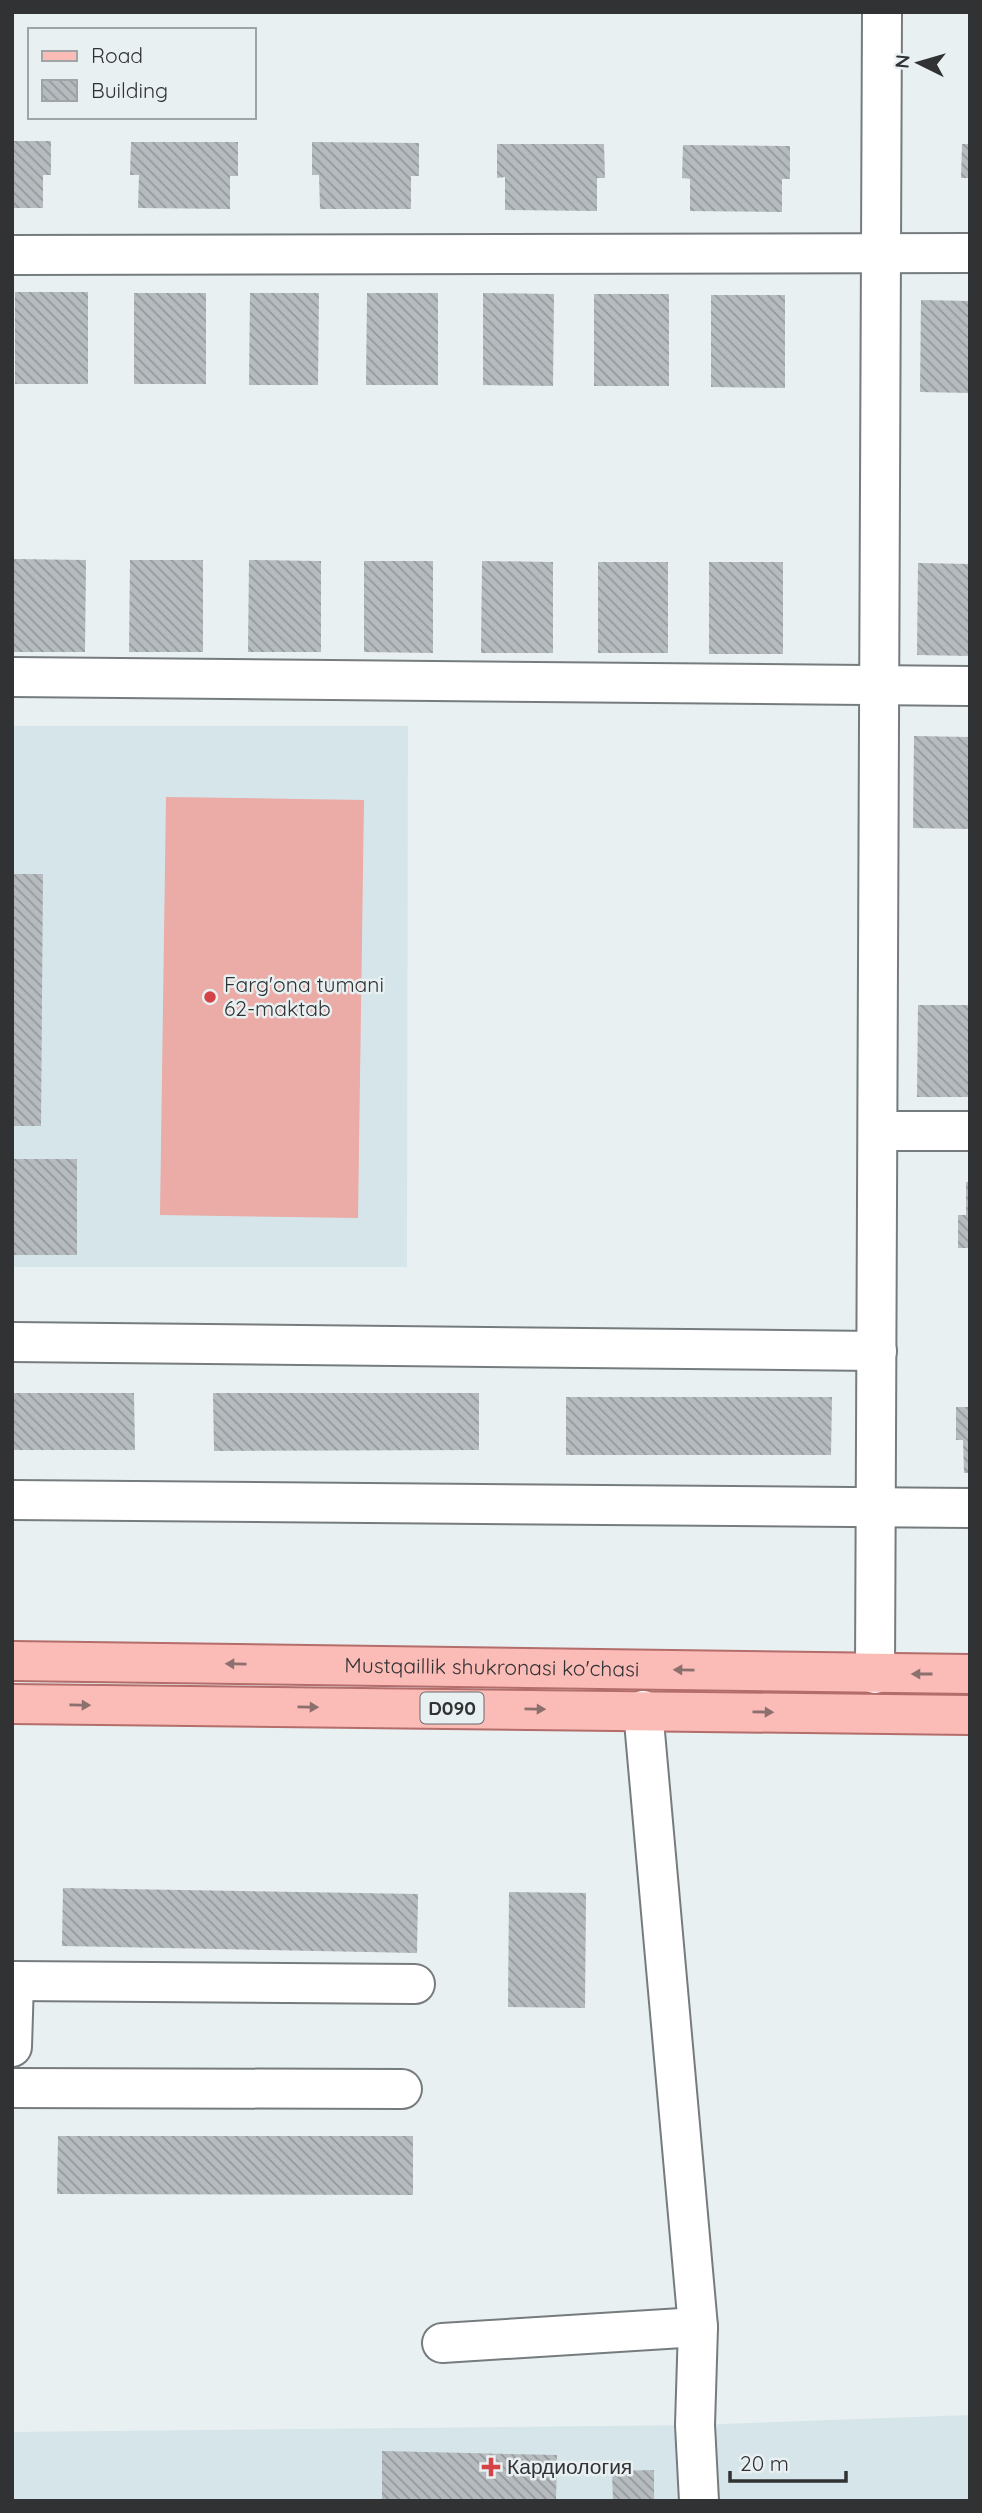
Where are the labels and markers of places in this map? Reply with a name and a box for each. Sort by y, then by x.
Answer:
place label: Farg'ona tumani 62-maktab [224,971,384,1021]
marker: Farg'ona tumani 62-maktab [202,989,218,1005]
place label: Кардиология [507,2453,632,2479]
marker: Кардиология [481,2457,501,2477]

